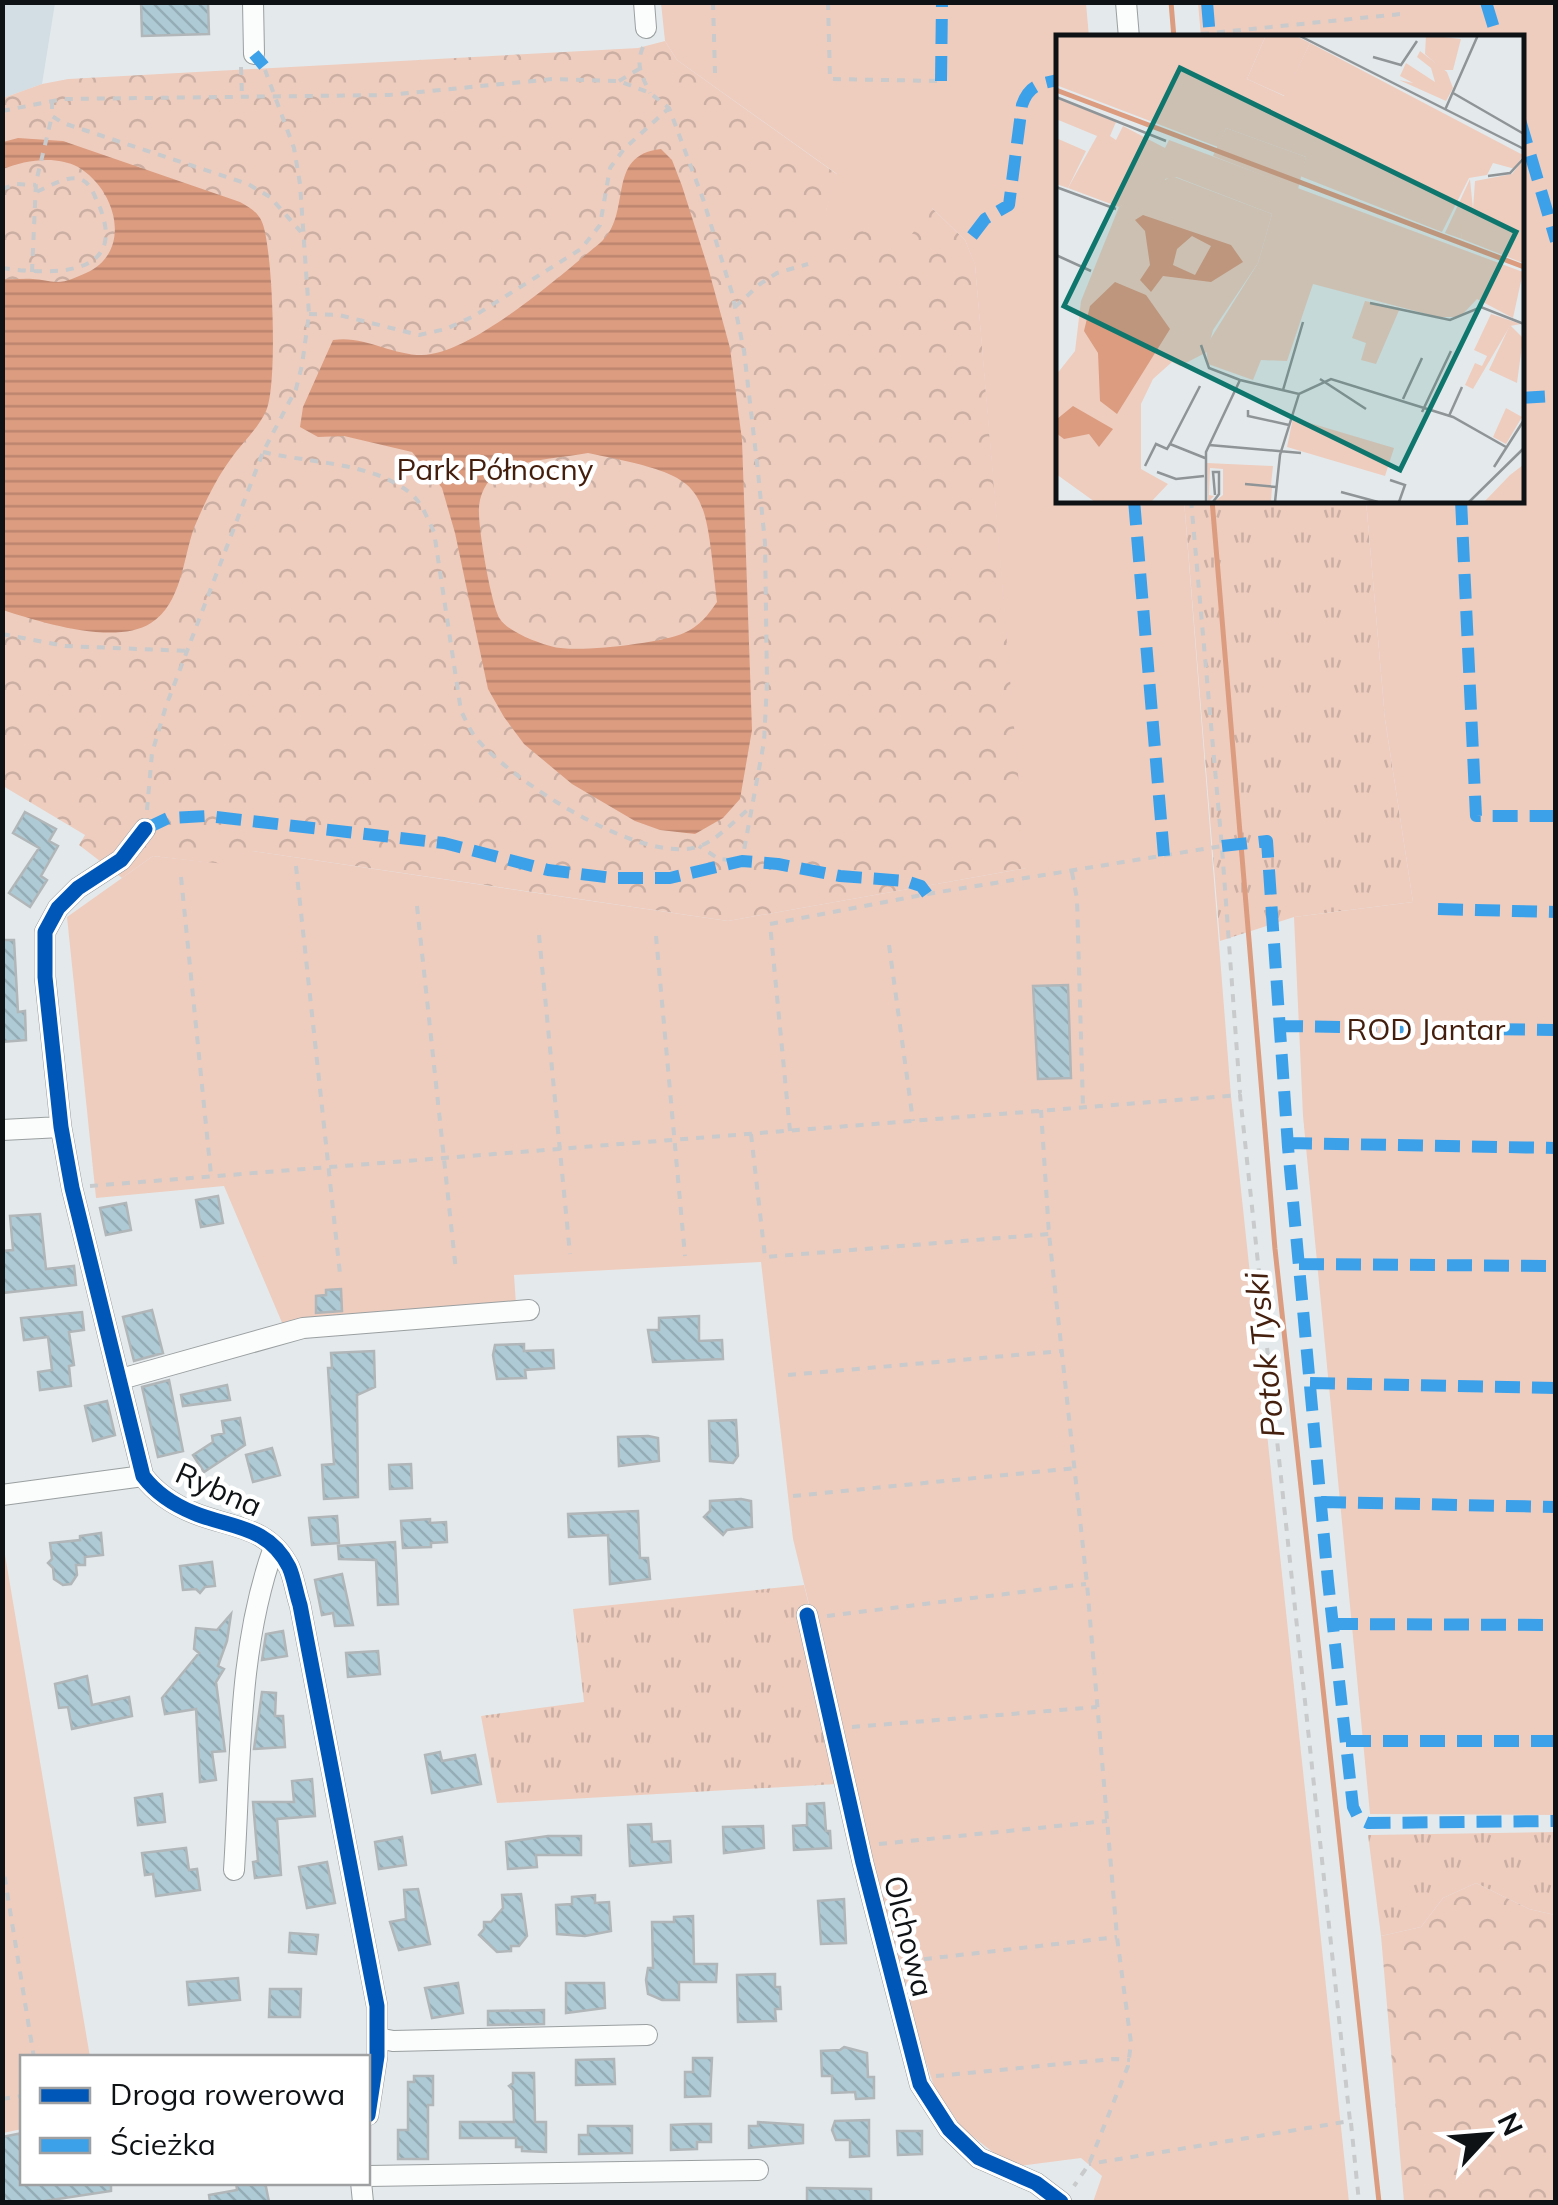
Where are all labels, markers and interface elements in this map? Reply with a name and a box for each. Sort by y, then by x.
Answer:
inset map [1056,35,1523,502]
park label: Park Północny [396,450,594,488]
park label: ROD Jantar [1347,1010,1506,1048]
water label: Potok Tyski [1235,1270,1293,1440]
street label: Rybna [170,1453,268,1525]
street label: Olchowa [876,1872,942,2000]
legend [20,2055,370,2185]
text: Droga rowerowa [110,2075,345,2113]
north arrow [1438,2085,1538,2185]
text: N [1491,2107,1531,2141]
text: Ścieżka [110,2125,216,2163]

